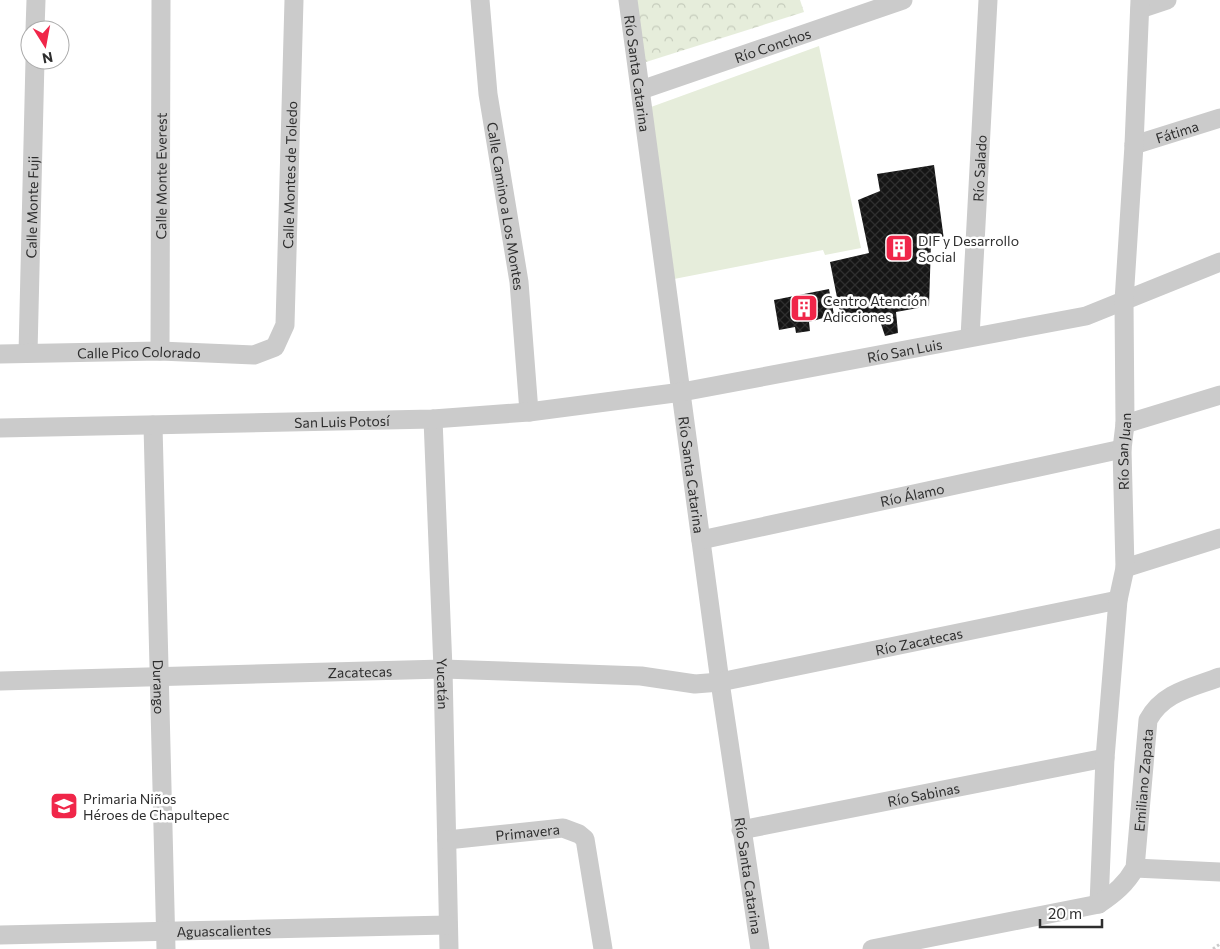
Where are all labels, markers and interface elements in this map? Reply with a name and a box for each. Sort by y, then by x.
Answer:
street label: Río Santa Catarina [622,14,654,133]
north arrow [20,20,70,70]
street label: Río Conchos [732,24,813,66]
text: N [41,49,54,68]
street label: Calle Montes de Toledo [279,101,300,249]
street label: Calle Monte Everest [152,112,169,239]
street label: Fátima [1153,117,1200,146]
street label: Calle Camino a Los Montes [484,121,528,291]
street label: Río Salado [969,134,989,202]
street label: Calle Monte Fuji [22,156,41,258]
place label: DIF y Desarrollo Social [918,232,1019,265]
building icon: DIF y Desarrollo Social [884,233,914,263]
place label: Centro Atención Adicciones [823,292,927,325]
building icon: Centro Atención Adicciones [789,293,819,323]
street label: Río San Luis [865,335,943,366]
street label: Calle Pico Colorado [77,342,201,361]
street label: San Luis Potosí [294,411,390,430]
street label: Río San Juan [1113,413,1134,490]
street label: Río Santa Catarina [676,415,708,534]
street label: Río Álamo [878,479,946,510]
street label: Río Zacatecas [874,624,964,658]
street label: Yucatán [434,658,452,710]
street label: Durango [150,659,169,715]
street label: Zacatecas [327,662,392,681]
street label: Emiliano Zapata [1130,728,1156,832]
street label: Río Sabinas [886,778,961,809]
place label: Primaria Niños Héroes de Chapultepec [83,790,229,823]
school or university icon: Primaria Niños Héroes de Chapultepec [49,791,79,821]
street label: Río Santa Catarina [732,816,766,935]
street label: Primavera [495,820,561,843]
scale bar [1040,896,1102,928]
text: 20 m [1048,904,1082,922]
street label: Aguascalientes [176,920,271,940]

